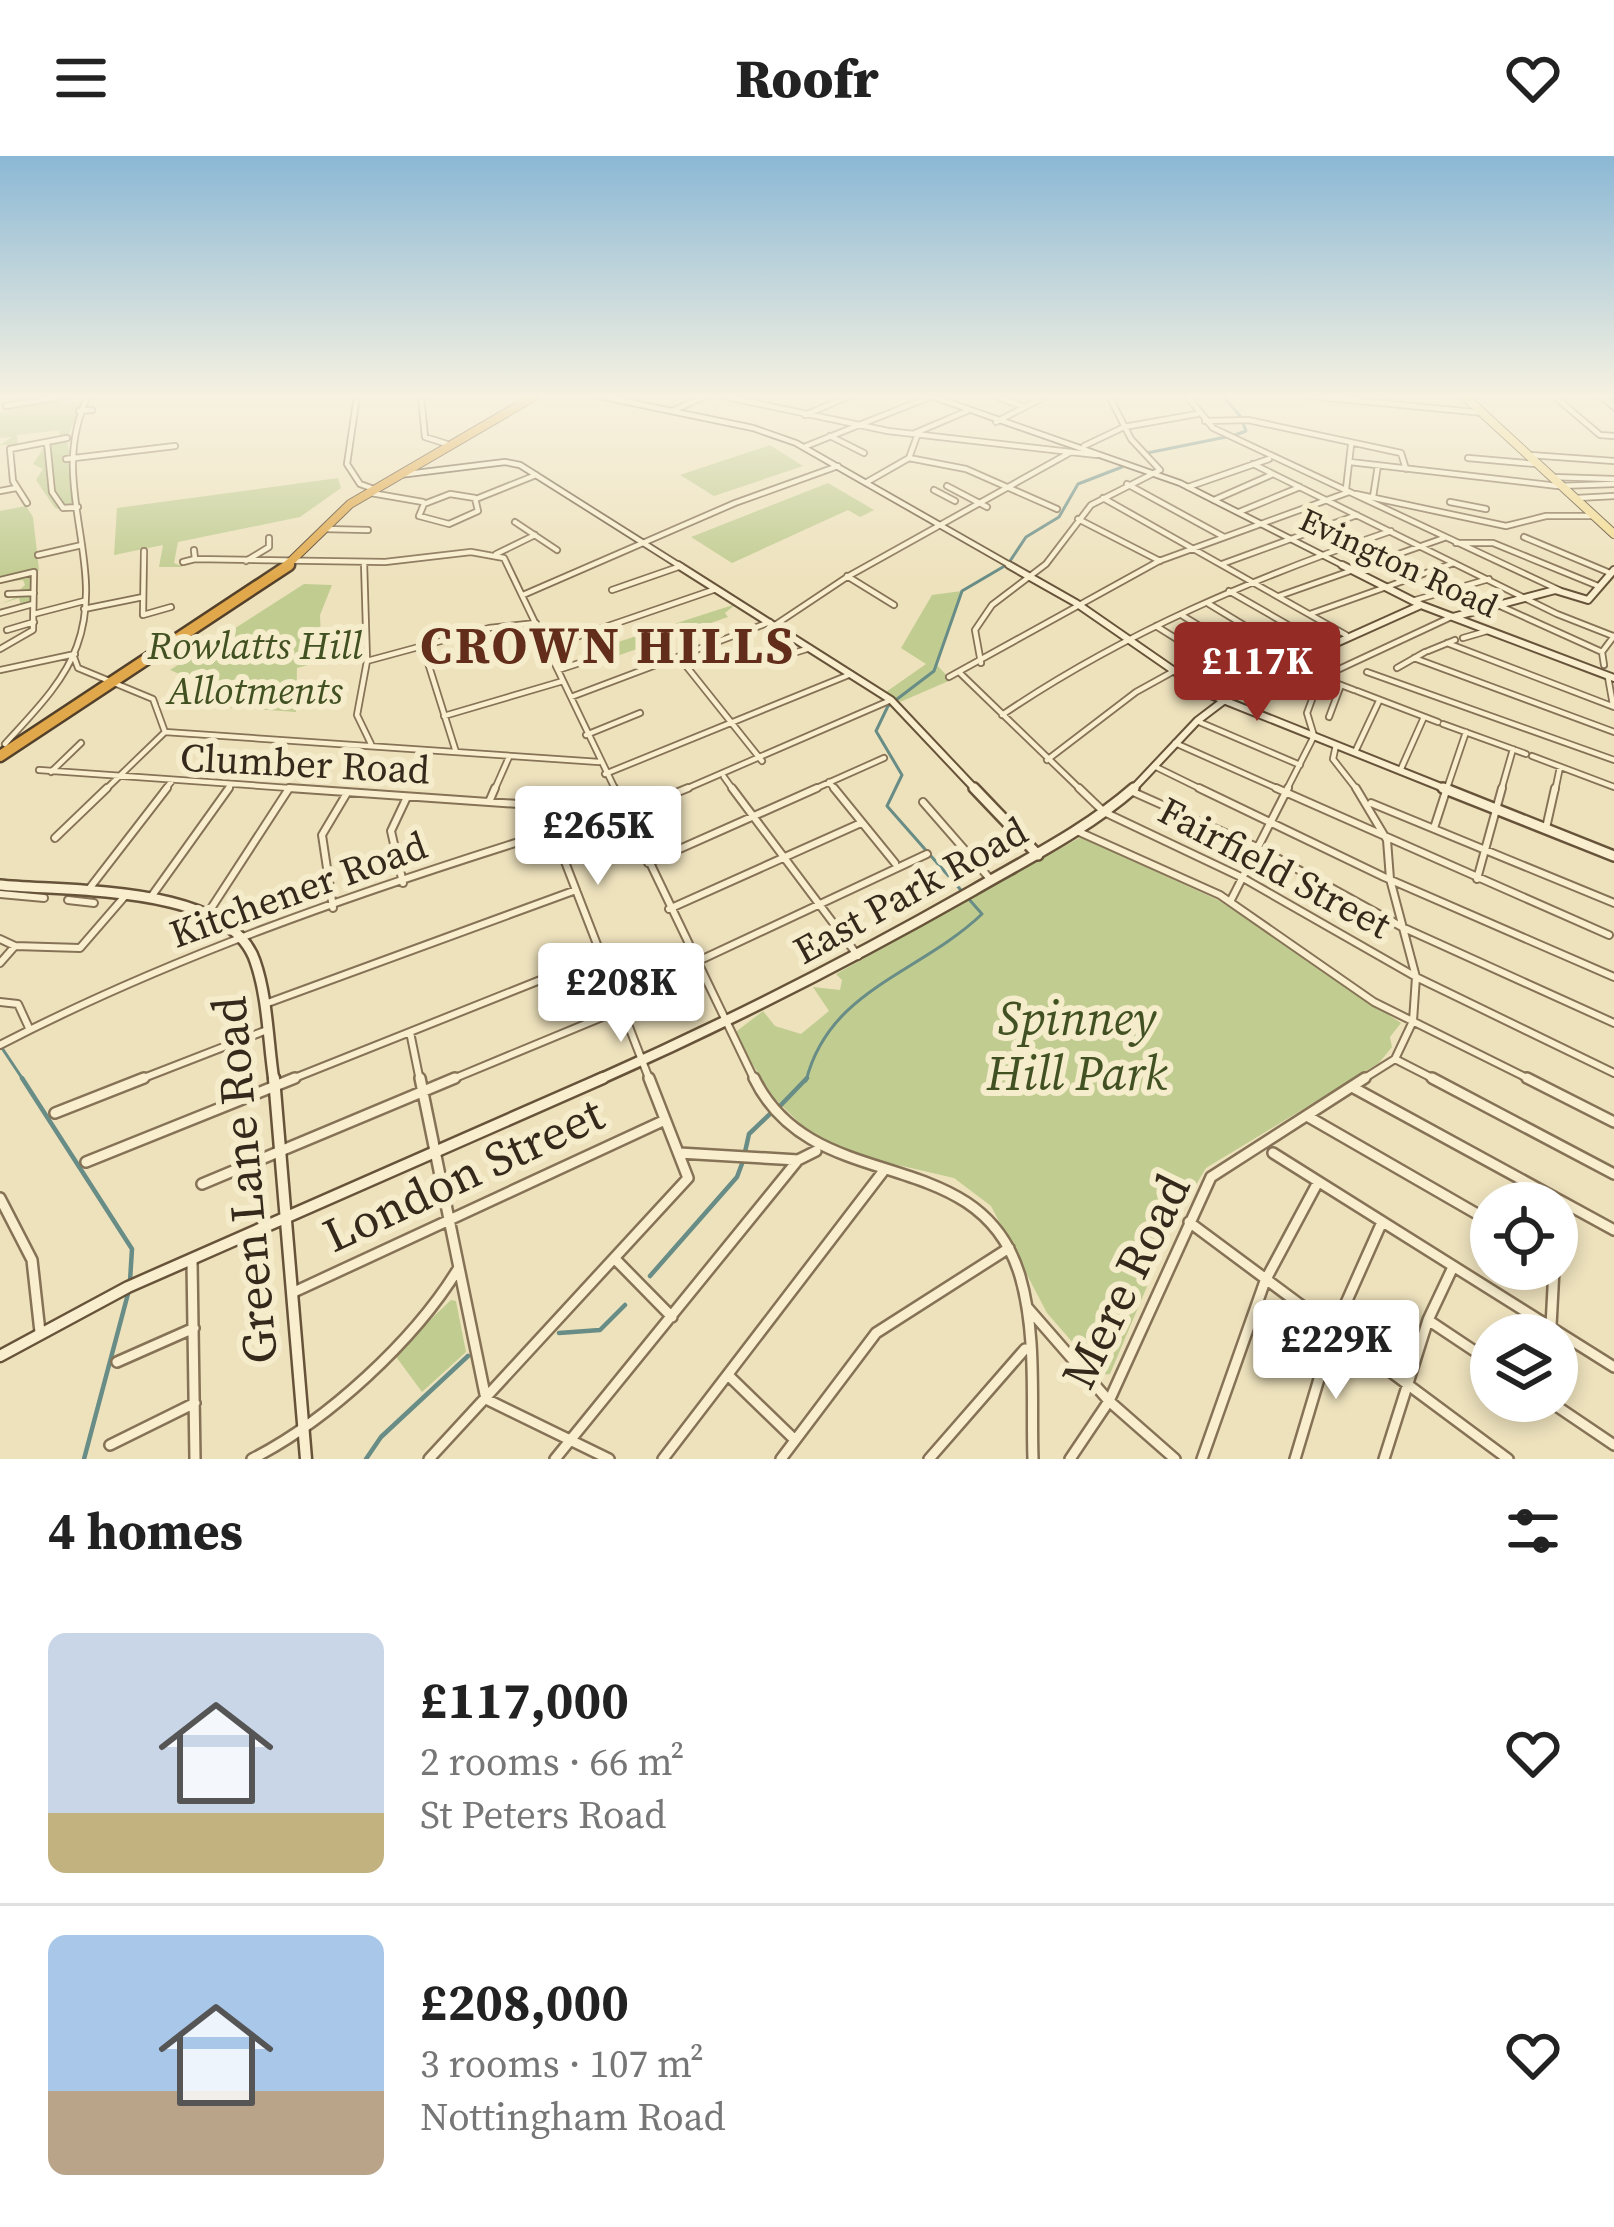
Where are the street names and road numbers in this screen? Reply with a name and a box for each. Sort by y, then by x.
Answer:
street label: Evington Road [1292,497,1506,628]
street label: Clumber Road [179,730,431,797]
street label: Fairfield Street [1149,784,1400,951]
street label: East Park Road [784,804,1037,977]
street label: Kitchener Road [162,818,434,960]
street label: Green Lane Road [195,994,293,1366]
street label: London Street [312,1080,614,1268]
street label: Mere Road [1045,1163,1205,1399]

